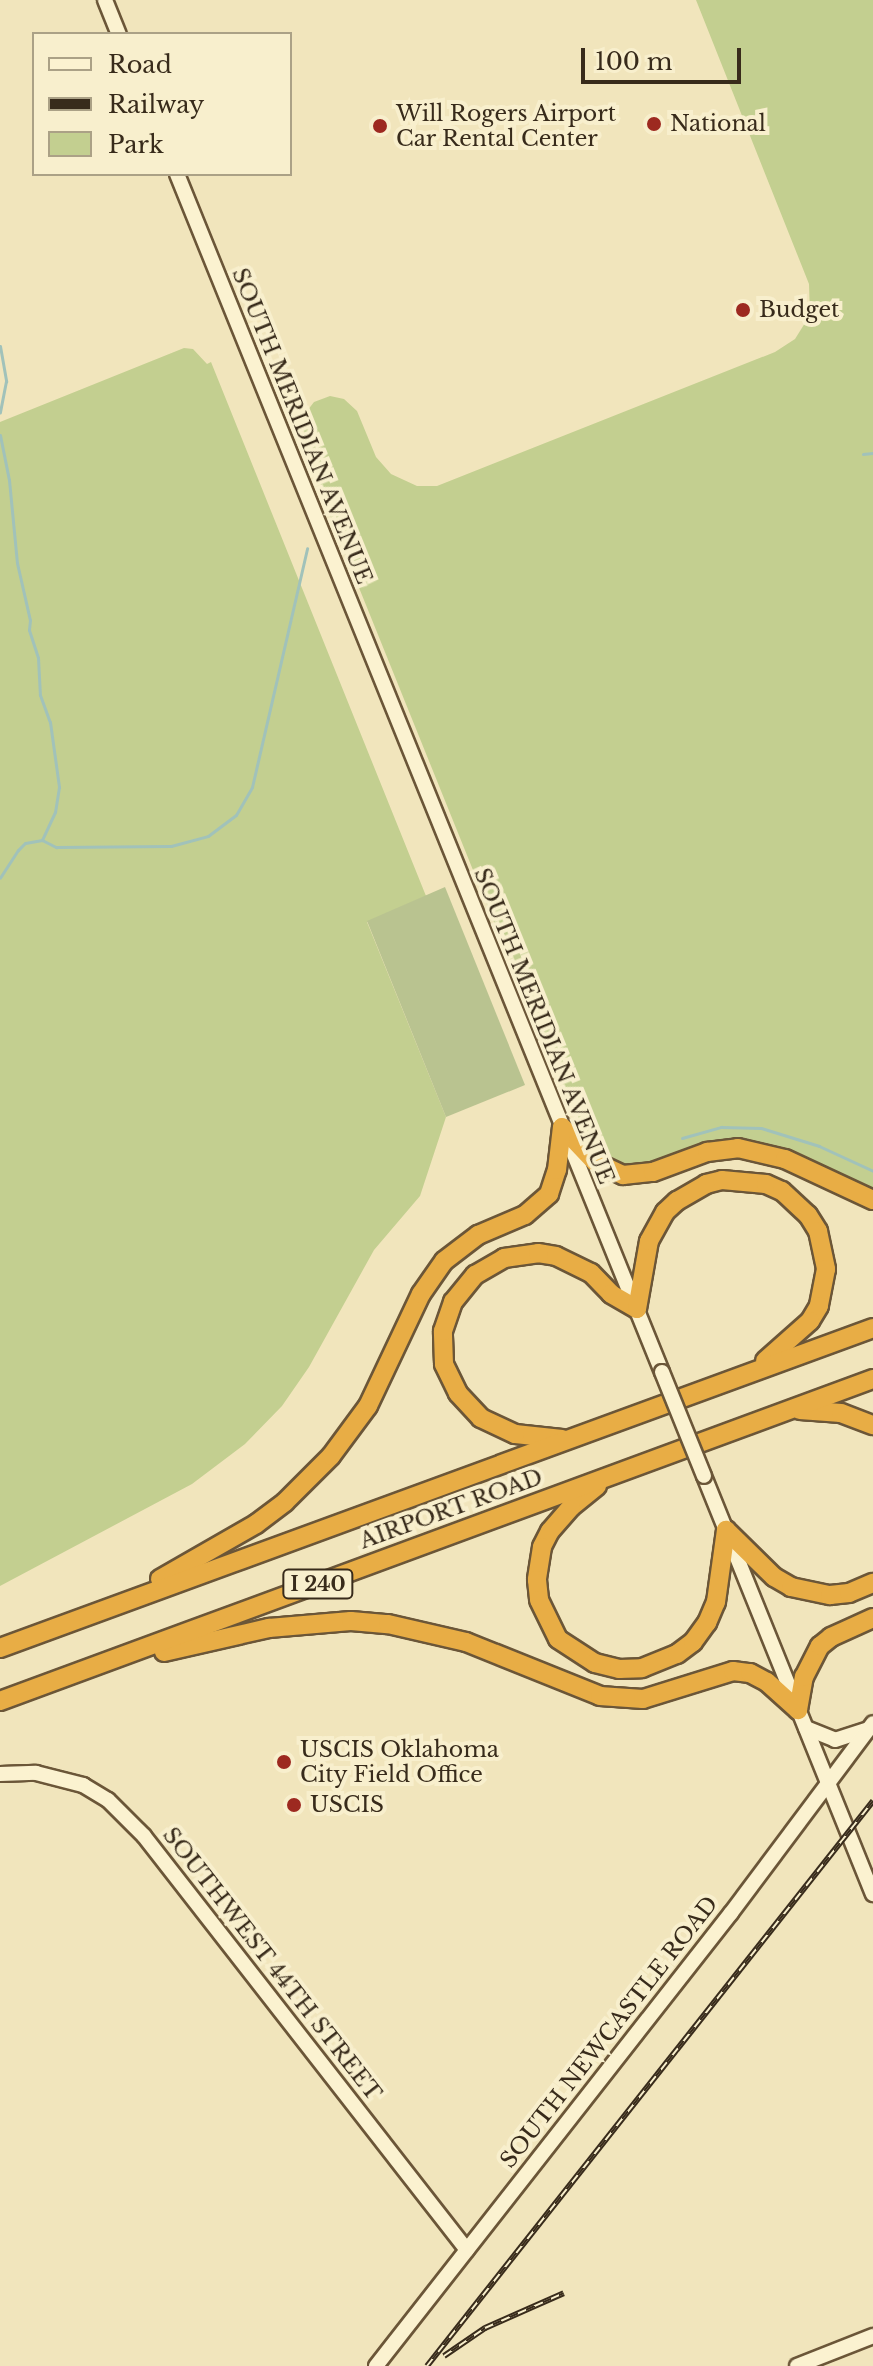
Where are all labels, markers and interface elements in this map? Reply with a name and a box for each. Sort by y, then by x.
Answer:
legend [32,32,292,176]
scale bar [585,32,745,82]
text: 100 m [595,47,673,76]
text: Road [108,50,172,79]
text: Railway [108,90,204,119]
place label: Will Rogers Airport Car Rental Center [396,100,617,152]
place label: National [670,111,766,137]
marker: National [645,115,663,133]
marker: Will Rogers Airport Car Rental Center [371,117,389,135]
text: Park [108,130,164,159]
street label: SOUTH MERIDIAN AVENUE [226,264,378,588]
place label: Budget [759,297,839,323]
marker: Budget [734,301,752,319]
street label: SOUTH MERIDIAN AVENUE [468,864,620,1188]
street label: AIRPORT ROAD [356,1464,546,1554]
road number: I 240 [282,1568,354,1600]
place label: USCIS Oklahoma City Field Office [300,1736,499,1788]
marker: USCIS Oklahoma City Field Office [275,1753,293,1771]
place label: USCIS [310,1792,384,1818]
marker: USCIS [285,1796,303,1814]
street label: SOUTHWEST 44TH STREET [157,1822,387,2106]
street label: SOUTH NEWCASTLE ROAD [495,1891,723,2173]

